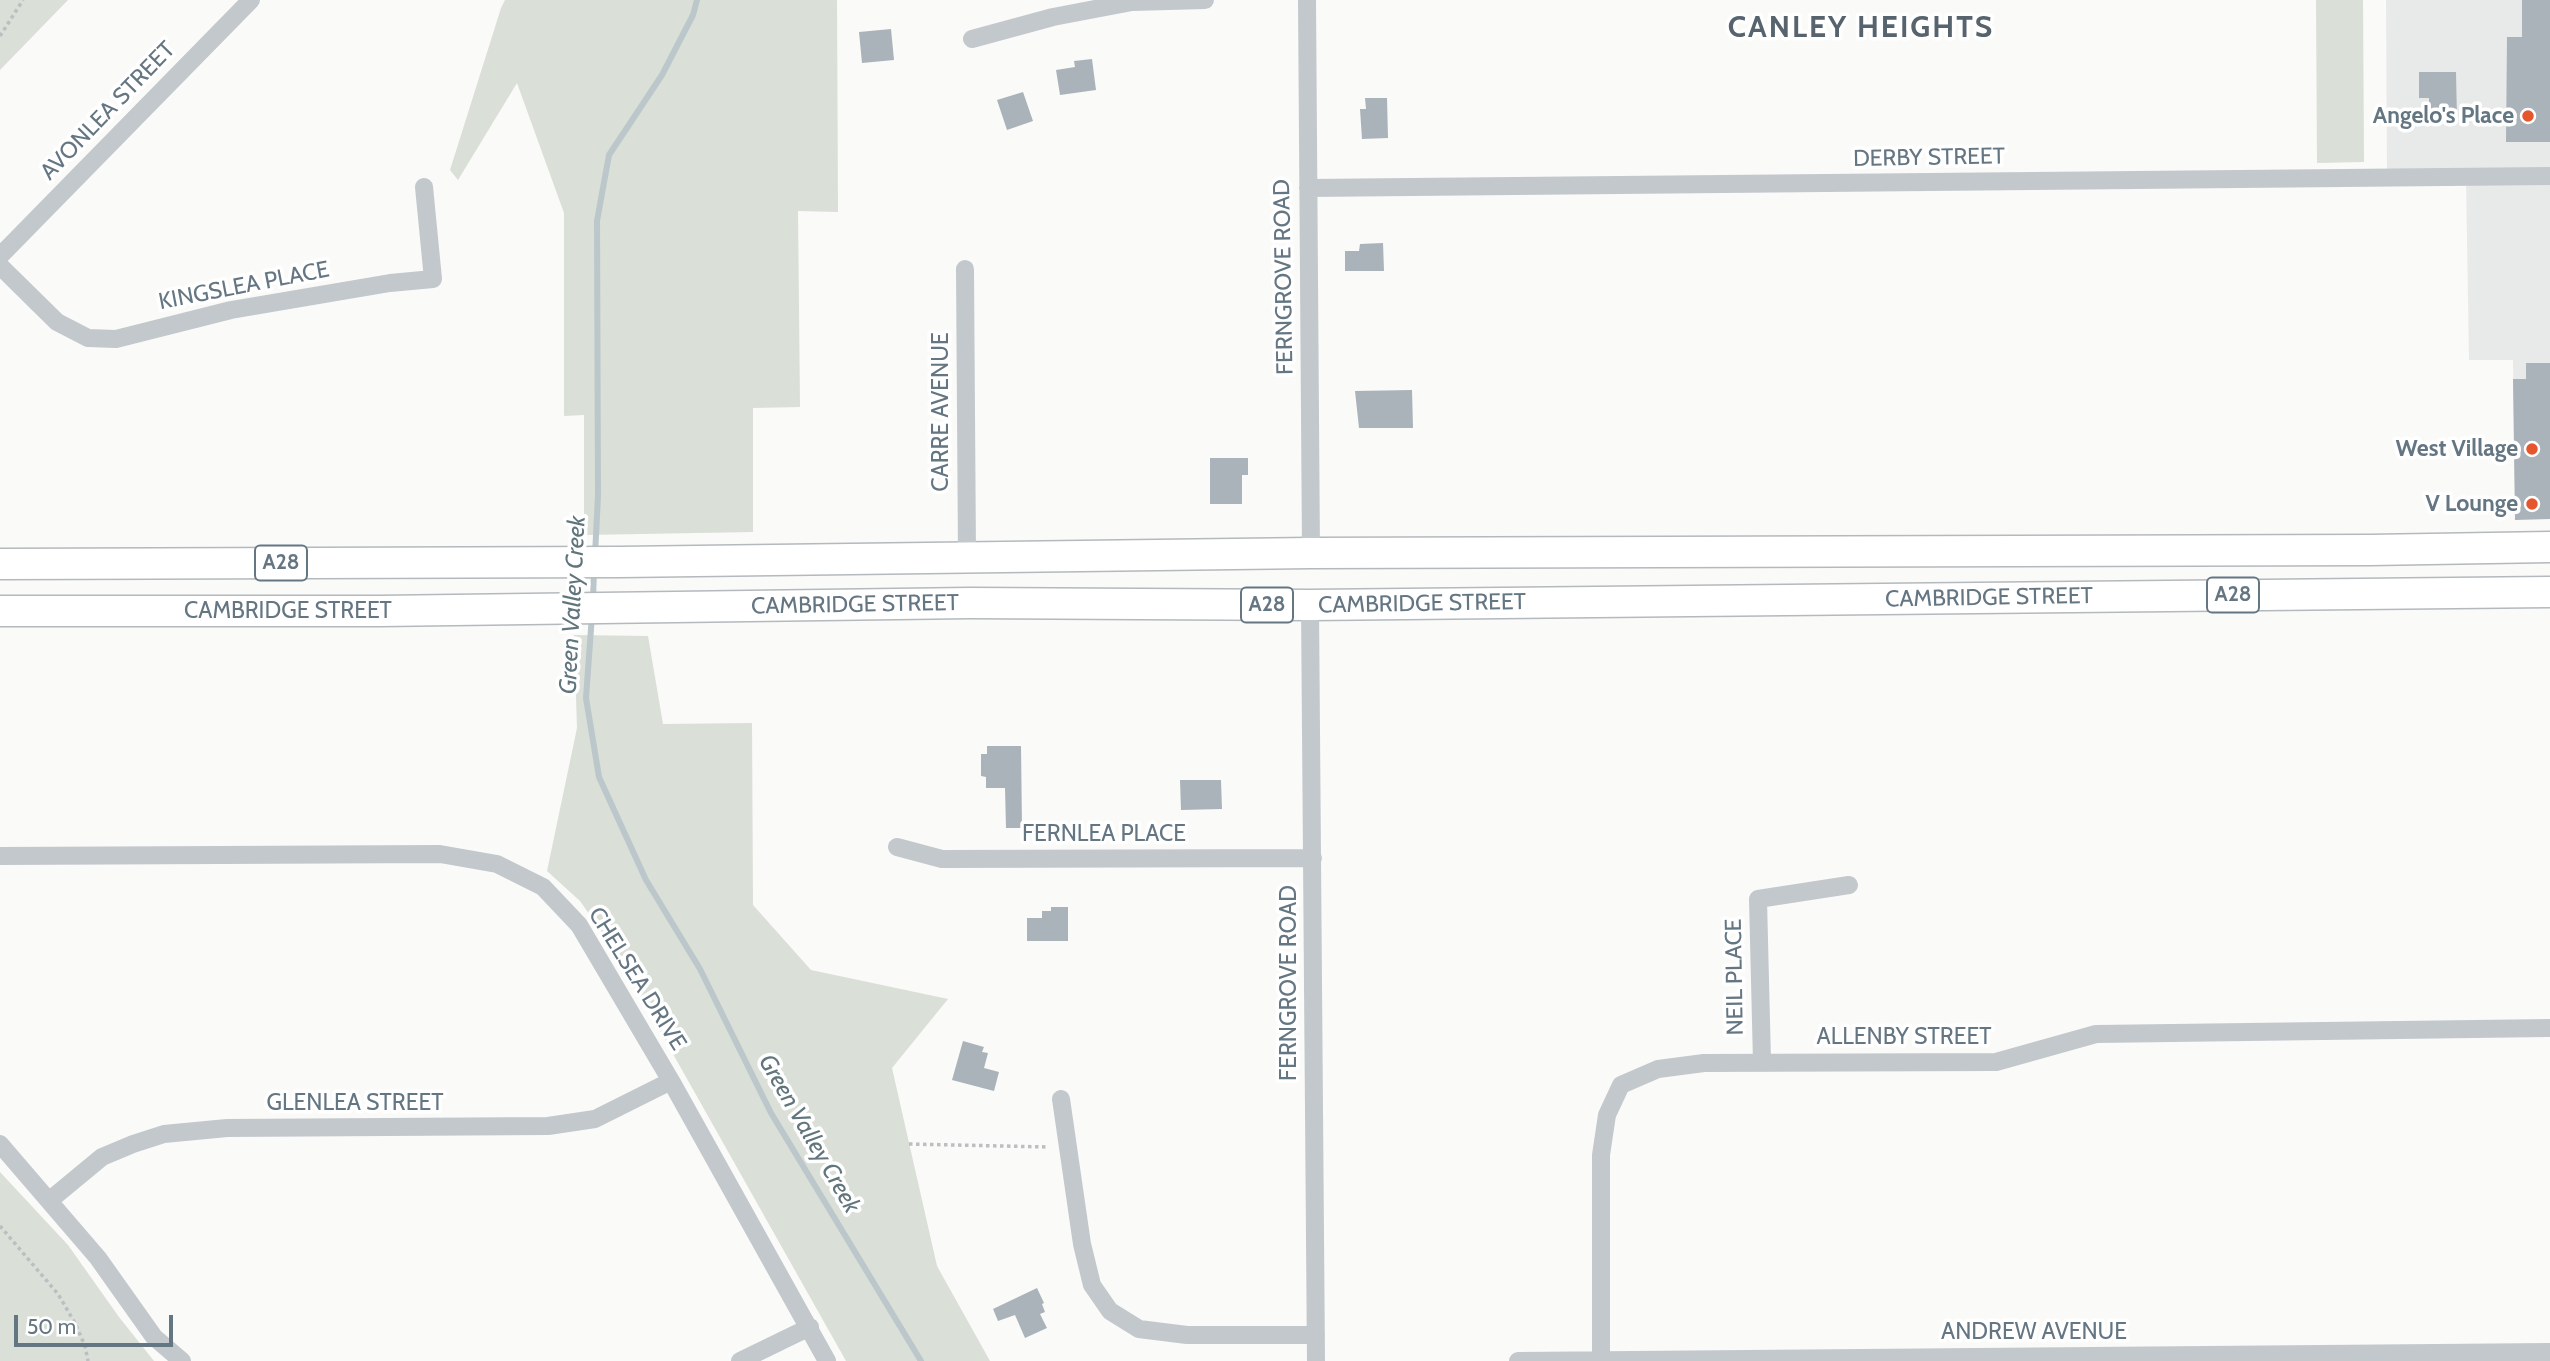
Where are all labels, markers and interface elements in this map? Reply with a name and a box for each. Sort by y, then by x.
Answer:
district label: CANLEY HEIGHTS [1730,10,1992,46]
street label: AVONLEA STREET [35,36,181,186]
place label: Angelo's Place [2373,102,2514,130]
marker: Angelo's Place [2520,108,2536,124]
street label: DERBY STREET [1853,143,2005,173]
street label: FERNGROVE ROAD [1268,179,1300,375]
street label: KINGSLEA PLACE [156,256,332,316]
street label: CARRE AVENUE [927,332,955,492]
place label: West Village [2396,435,2518,463]
marker: West Village [2524,441,2540,457]
place label: V Lounge [2425,490,2518,518]
marker: V Lounge [2524,496,2540,512]
water label: Green Valley Creek [554,515,592,695]
road number: A28 [255,546,307,580]
road number: A28 [2207,578,2259,612]
street label: CAMBRIDGE STREET [1885,582,2093,614]
road number: A28 [1241,588,1293,622]
street label: CAMBRIDGE STREET [1318,588,1526,620]
street label: CAMBRIDGE STREET [751,589,959,621]
street label: CAMBRIDGE STREET [184,597,392,625]
street label: FERNLEA PLACE [1022,820,1186,848]
street label: FERNGROVE ROAD [1275,885,1303,1081]
street label: CHELSEA DRIVE [582,902,692,1056]
street label: NEIL PLACE [1720,918,1750,1036]
street label: ALLENBY STREET [1817,1023,1991,1051]
water label: Green Valley Creek [752,1050,866,1218]
street label: GLENLEA STREET [267,1089,443,1117]
scale bar [18,1302,177,1346]
text: 50 m [27,1314,76,1339]
street label: ANDREW AVENUE [1941,1318,2127,1346]

